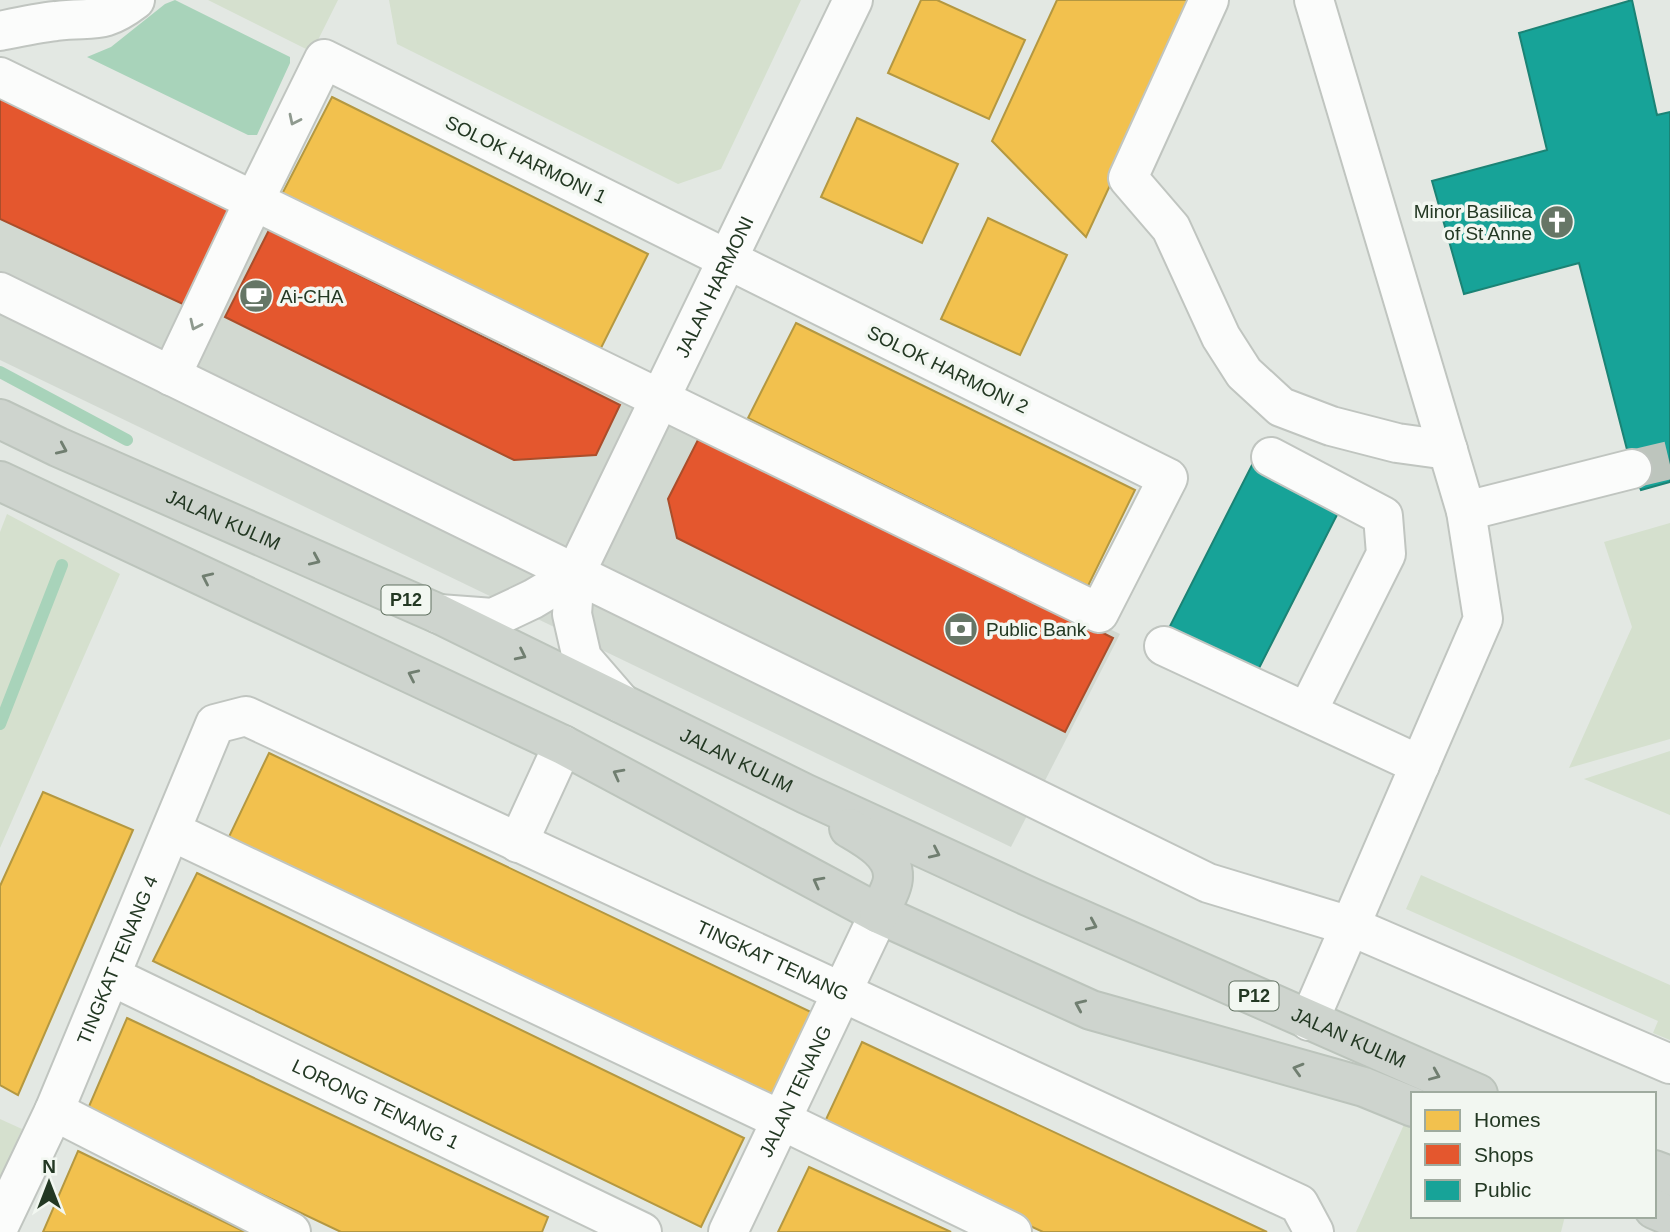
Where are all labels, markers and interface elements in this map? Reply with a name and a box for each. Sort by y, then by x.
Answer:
street label: SOLOK HARMONI 1 [442,111,610,208]
one-way arrow [288,113,302,125]
place label: Minor Basilica of St Anne [1414,201,1532,244]
church icon: Minor Basilica of St Anne [1538,203,1576,241]
street label: JALAN HARMONI [672,213,758,361]
cafe icon: Ai-CHA [237,277,275,315]
place label: Ai-CHA [280,286,344,307]
one-way arrow [189,318,203,330]
street label: SOLOK HARMONI 2 [864,321,1032,418]
one-way arrow [54,441,67,455]
street label: JALAN KULIM [163,486,284,554]
one-way arrow [307,552,320,566]
one-way arrow [202,573,214,587]
road number: P12 [382,586,430,614]
bank icon: Public Bank [942,610,980,648]
place label: Public Bank [986,619,1087,640]
one-way arrow [514,646,526,660]
one-way arrow [408,669,420,683]
street label: JALAN KULIM [677,724,796,797]
one-way arrow [613,769,625,783]
one-way arrow [928,845,940,859]
street label: TINGKAT TENANG 4 [73,872,162,1047]
one-way arrow [813,876,826,890]
street label: TINGKAT TENANG [693,916,852,1005]
one-way arrow [1085,917,1098,931]
road number: P12 [1230,981,1278,1010]
one-way arrow [1075,999,1087,1013]
street label: JALAN KULIM [1288,1003,1409,1072]
street label: JALAN TENANG [755,1022,836,1161]
street label: LORONG TENANG 1 [289,1055,462,1153]
one-way arrow [1292,1062,1304,1077]
one-way arrow [1428,1067,1440,1081]
legend [1411,1092,1656,1218]
text: Homes [1474,1108,1541,1131]
text: Shops [1474,1143,1534,1166]
north arrow [14,1148,84,1218]
text: N [42,1156,56,1177]
text: Public [1474,1178,1531,1201]

